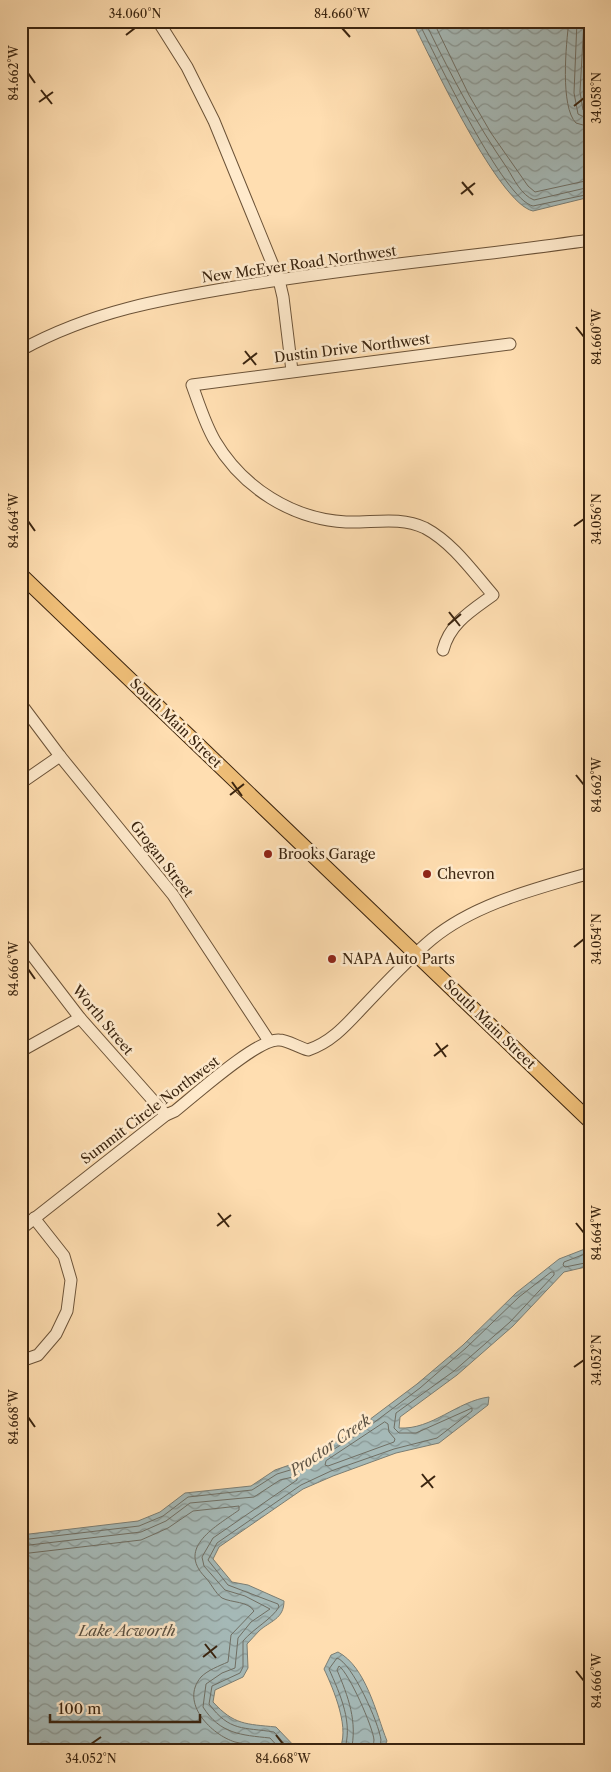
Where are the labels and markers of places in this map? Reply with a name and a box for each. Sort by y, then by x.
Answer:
place label: Brooks Garage [278,845,376,863]
marker: Brooks Garage [262,848,274,860]
place label: Chevron [437,865,495,883]
marker: Chevron [421,868,433,880]
place label: NAPA Auto Parts [342,950,455,968]
marker: NAPA Auto Parts [326,953,338,965]

